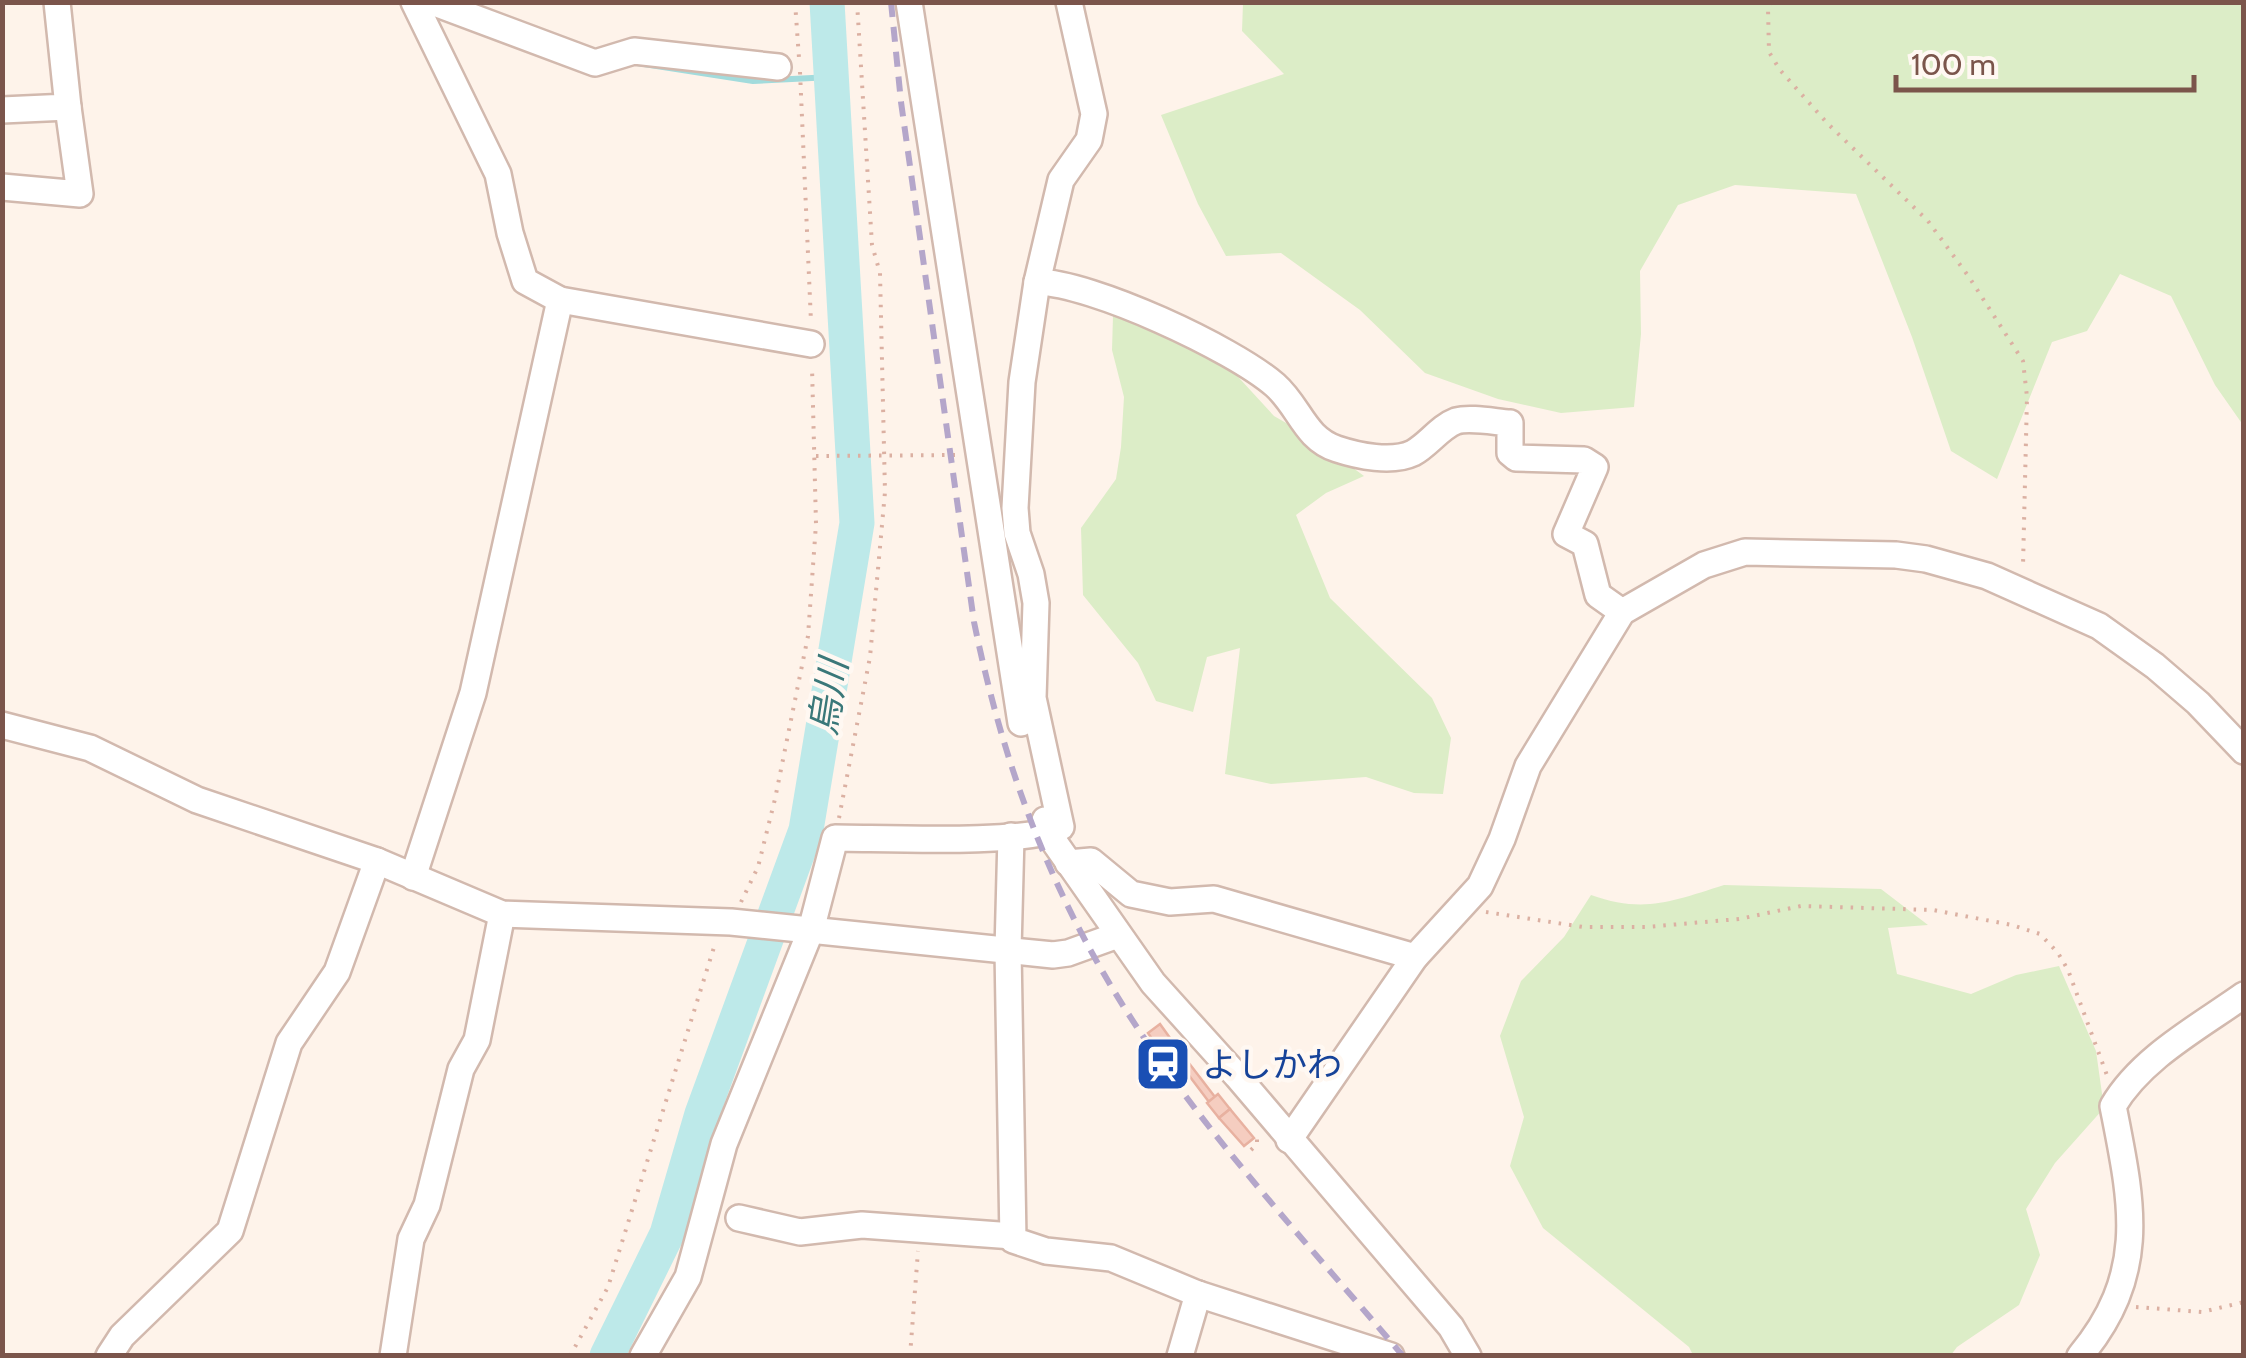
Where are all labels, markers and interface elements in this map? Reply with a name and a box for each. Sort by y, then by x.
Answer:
scale bar [1896,30,2194,92]
text: 100 m [1911,46,1996,83]
water label: 烏川 [799,652,858,738]
station icon: よしかわ [1133,1034,1193,1094]
place label: よしかわ [1202,1043,1342,1086]

